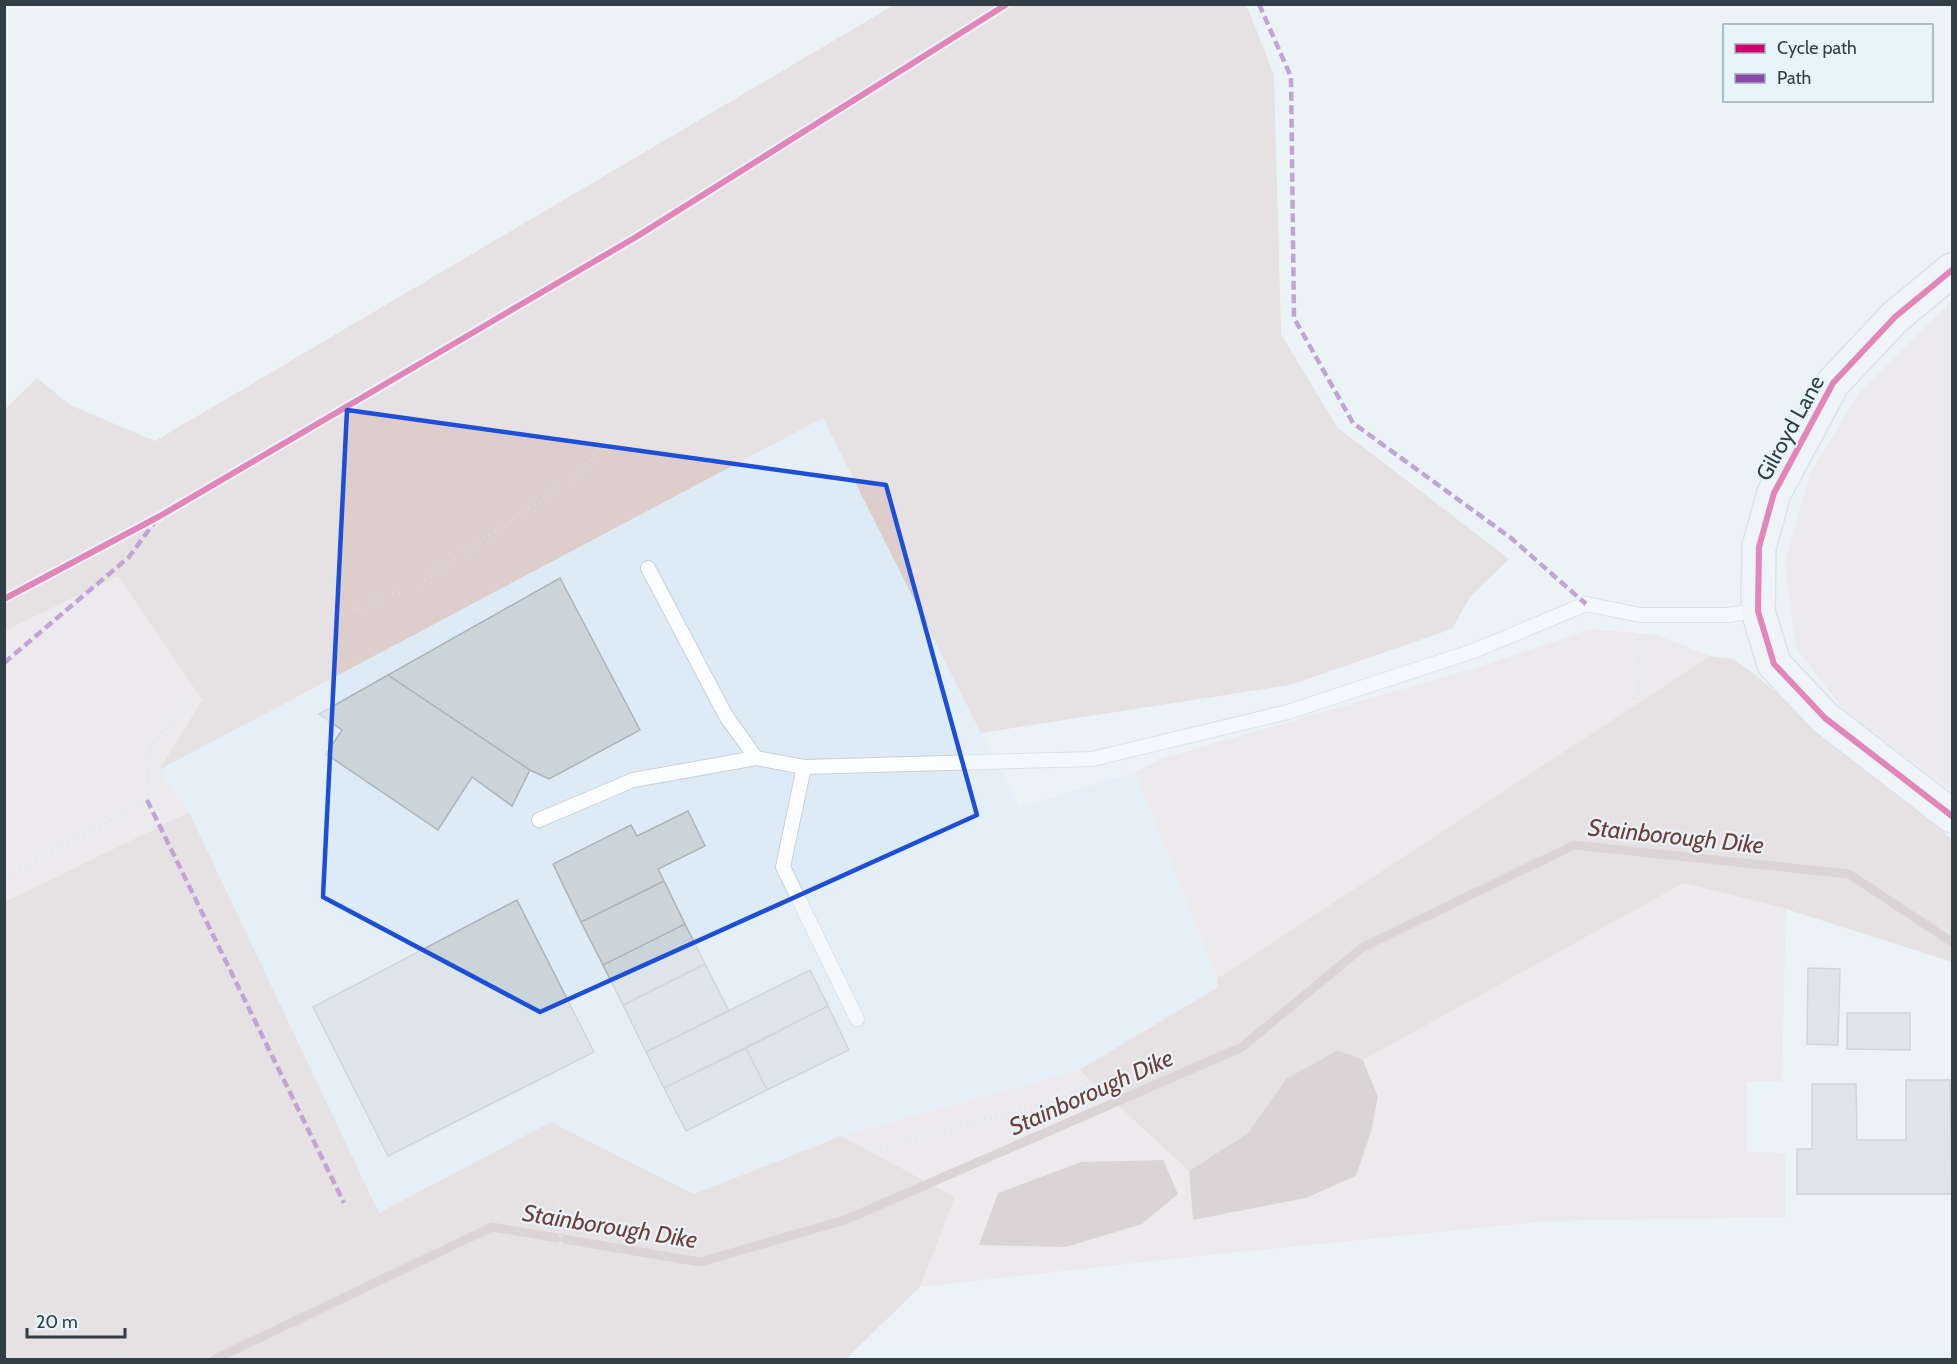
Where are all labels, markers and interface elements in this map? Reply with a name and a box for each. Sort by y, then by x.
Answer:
legend [1723,24,1933,102]
text: Cycle path [1777,37,1857,59]
text: Path [1777,67,1811,89]
street label: Gilroyd Lane [1750,371,1830,485]
water label: Stainborough Dike [1587,812,1765,860]
water label: Stainborough Dike [1004,1043,1178,1141]
water label: Stainborough Dike [520,1198,700,1254]
scale bar [27,1301,124,1339]
text: 20 m [36,1311,78,1333]

